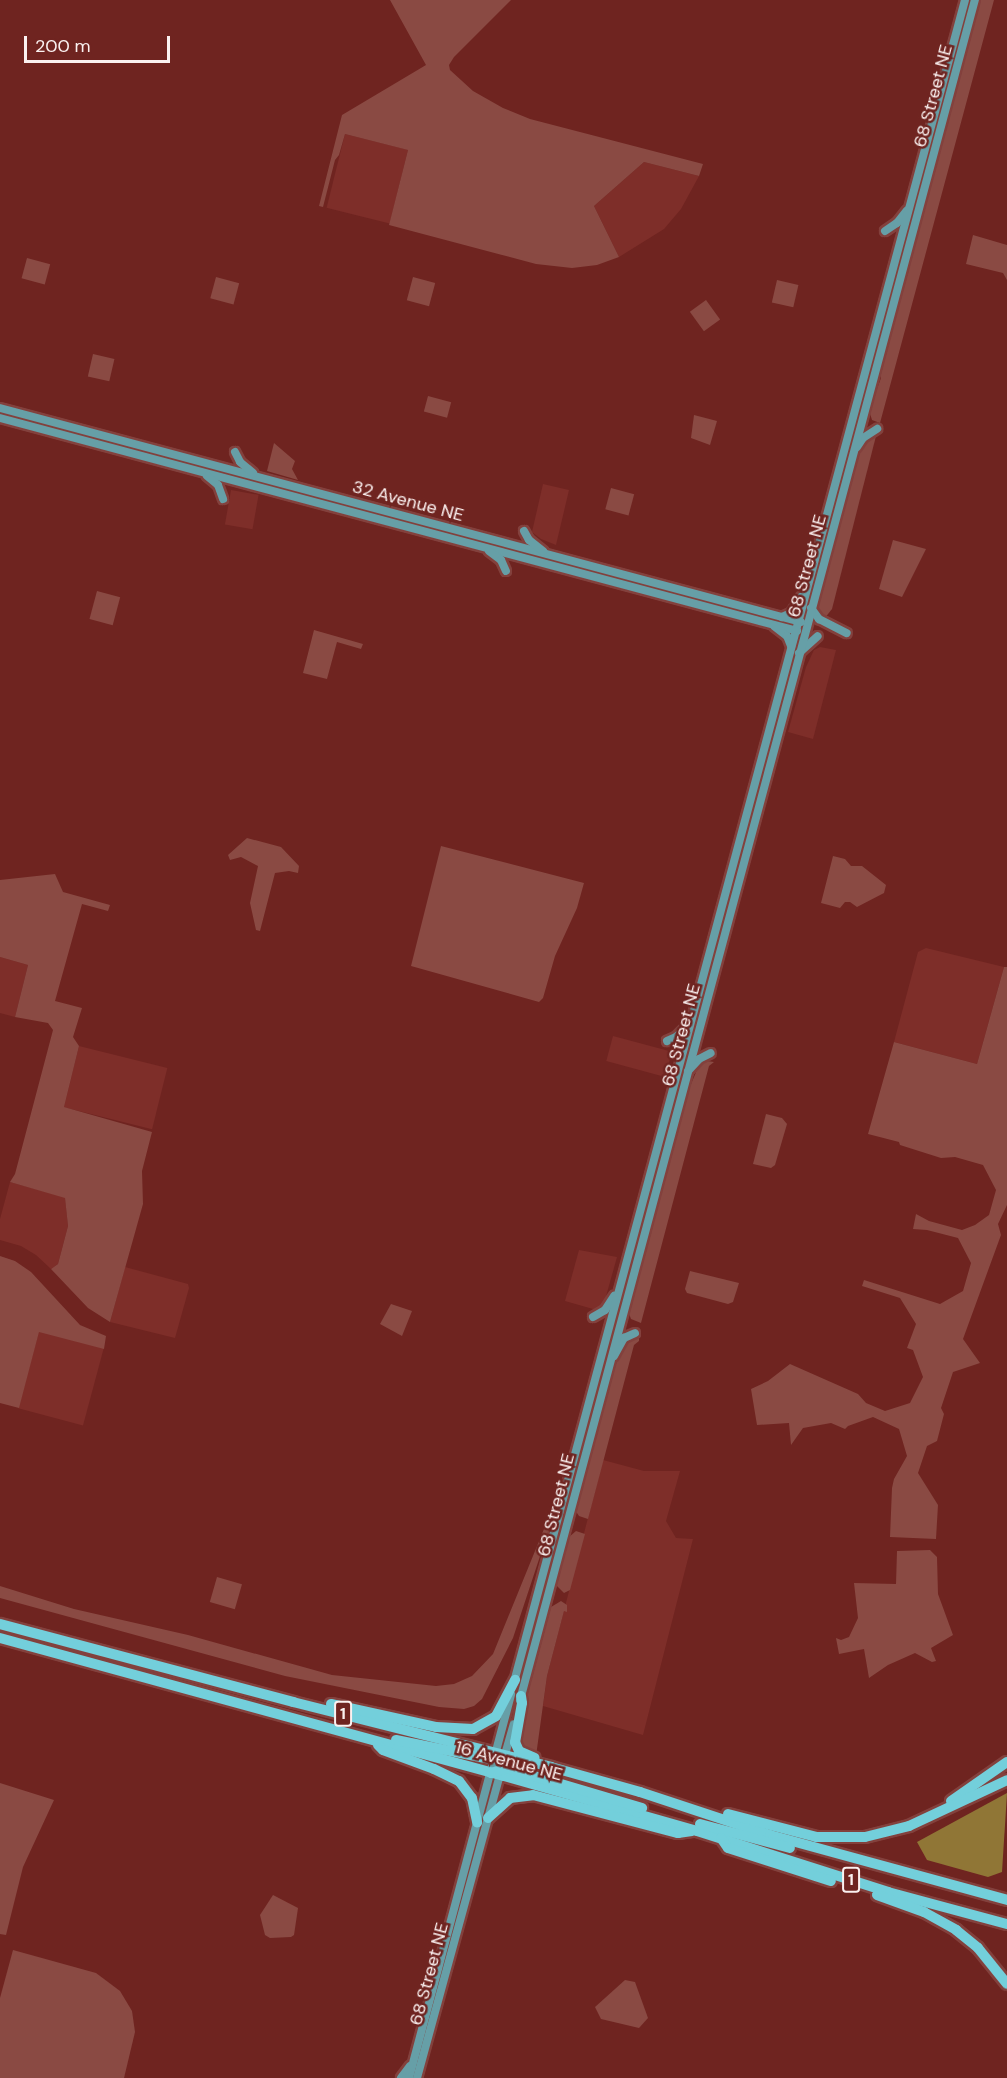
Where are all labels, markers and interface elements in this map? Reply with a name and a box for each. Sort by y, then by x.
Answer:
scale bar [27,24,172,62]
text: 200 m [35,34,91,58]
street label: 68 Street NE [909,42,957,150]
street label: 32 Avenue NE [350,476,466,526]
street label: 68 Street NE [783,512,831,620]
street label: 68 Street NE [657,981,705,1089]
street label: 68 Street NE [533,1451,579,1559]
road number: 1 [334,1701,352,1727]
street label: 16 Avenue NE [453,1736,565,1786]
road number: 1 [842,1867,860,1893]
street label: 68 Street NE [405,1920,453,2028]

